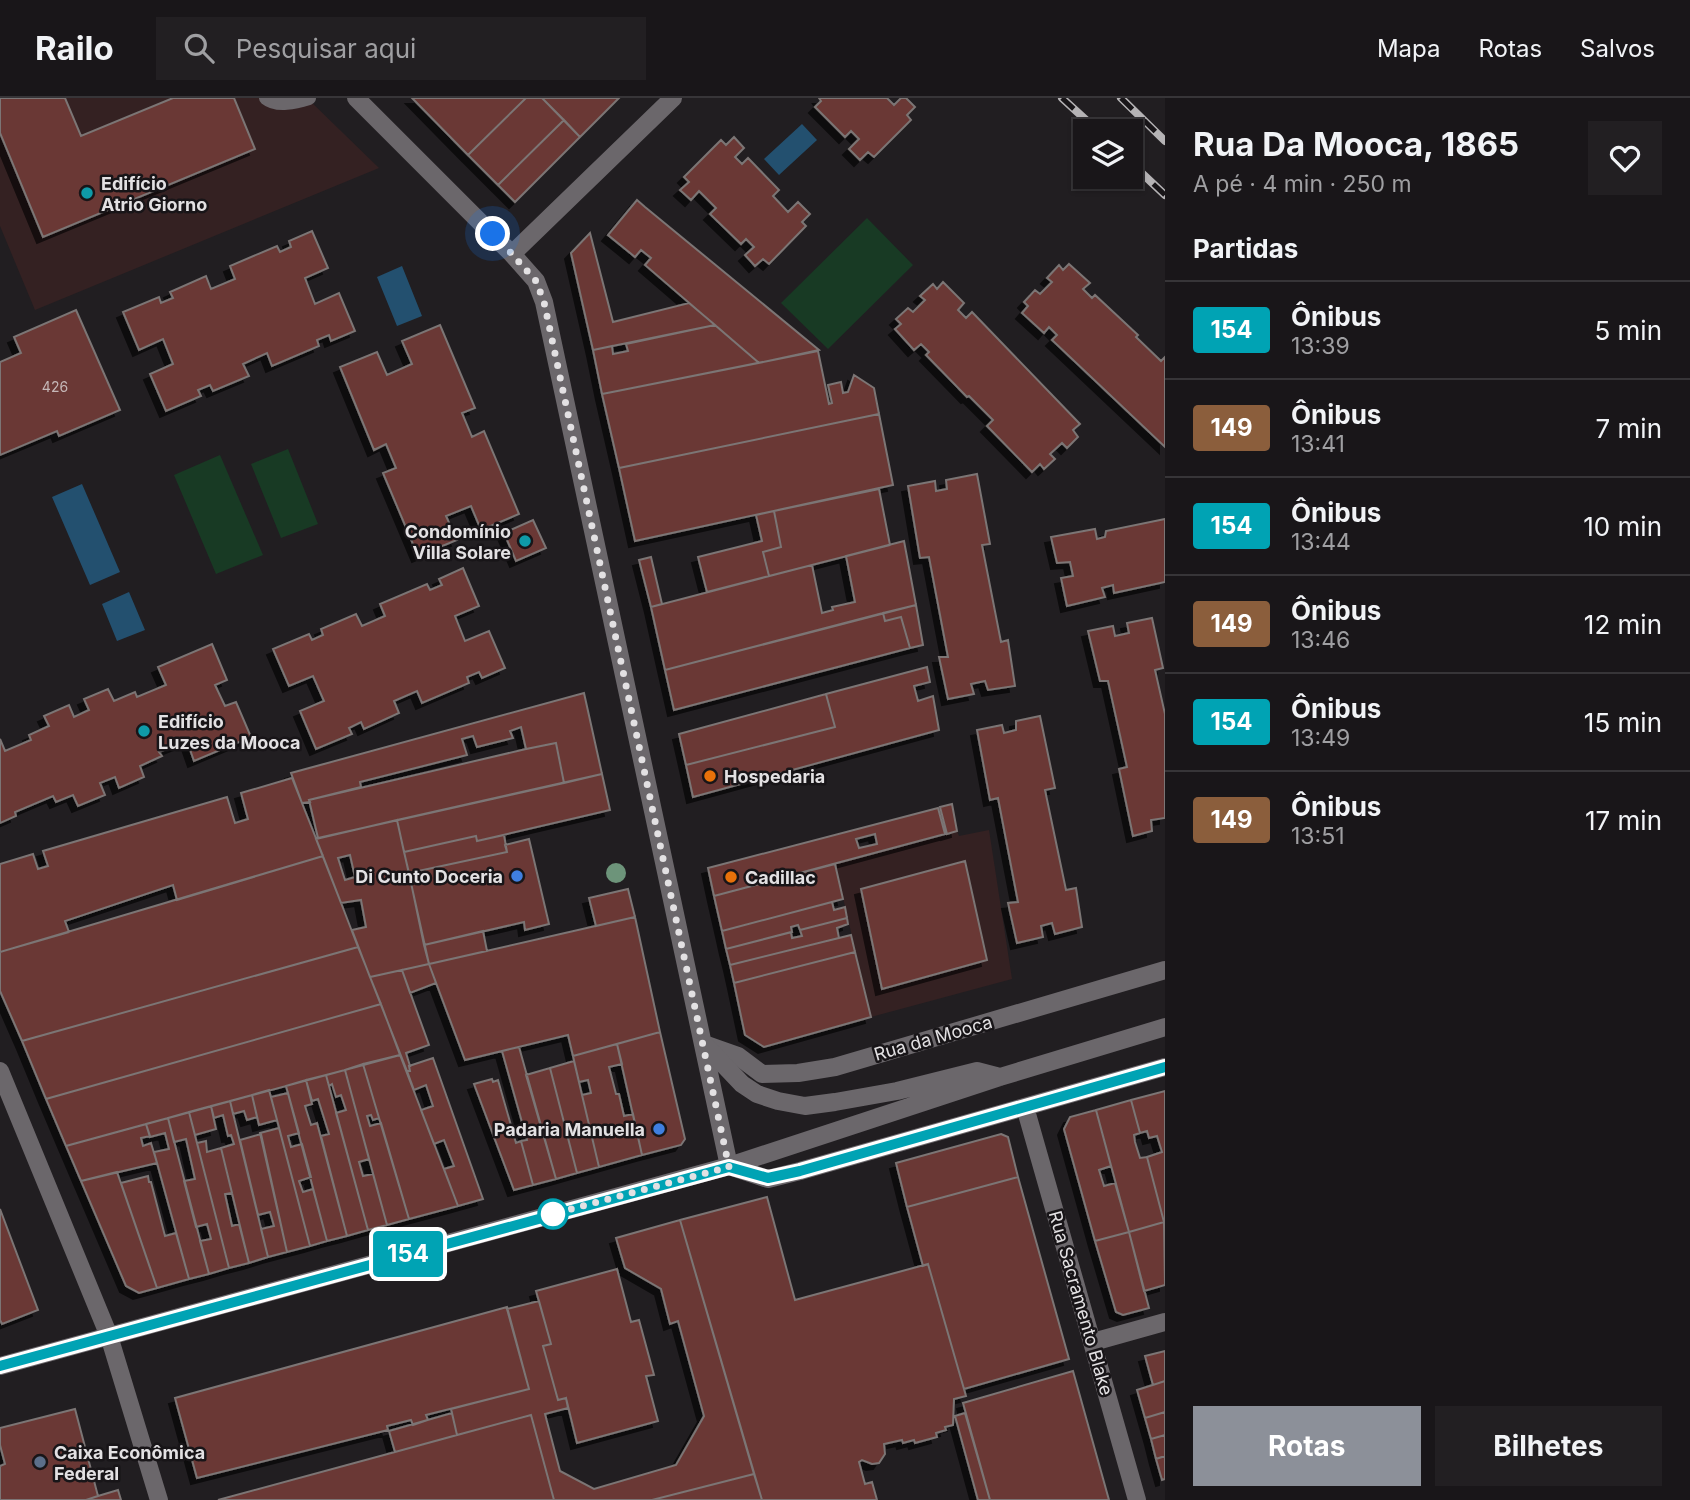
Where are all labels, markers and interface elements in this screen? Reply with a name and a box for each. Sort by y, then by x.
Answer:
search box [156,17,646,80]
text: Railo [35,28,114,68]
icon: search [180,29,218,67]
text: Pesquisar aqui [236,33,416,64]
text: Mapa [1377,34,1441,63]
text: Rotas [1479,34,1542,63]
text: Salvos [1580,34,1655,63]
map controls [1073,119,1143,189]
button: layers [1073,119,1143,189]
button: heart [1588,121,1662,195]
text: Rua Da Mooca, 1865 [1193,124,1519,164]
text: A pé · 4 min · 250 m [1193,170,1412,198]
place label: Edifício Atrio Giorno [101,173,207,215]
marker: Edifício Atrio Giorno [79,185,95,201]
your location [475,216,510,251]
text: Partidas [1193,233,1298,264]
text: Ônibus [1291,301,1381,332]
text: 154 [1211,315,1252,344]
text: 5 min [1594,315,1662,346]
text: 13:39 [1291,332,1350,360]
house number: 426 [42,378,68,395]
text: Ônibus [1291,399,1381,430]
text: 149 [1210,413,1253,442]
text: 7 min [1596,413,1662,444]
text: 13:41 [1291,430,1345,458]
text: Ônibus [1291,497,1381,528]
text: 154 [1211,511,1252,540]
text: 10 min [1583,511,1662,542]
place label: Condomínio Villa Solare [405,521,511,563]
text: 13:44 [1291,528,1351,556]
marker: Condomínio Villa Solare [517,533,533,549]
text: Ônibus [1291,595,1381,626]
text: 149 [1210,609,1253,638]
text: 12 min [1584,609,1662,640]
text: 13:46 [1291,626,1350,654]
text: Ônibus [1291,693,1381,724]
text: 154 [1211,707,1252,736]
text: 15 min [1584,707,1662,738]
place label: Edifício Luzes da Mooca [158,711,301,753]
marker: Edifício Luzes da Mooca [136,723,152,739]
text: 13:49 [1291,724,1350,752]
place label: Hospedaria [724,766,825,787]
marker: Hospedaria [702,768,718,784]
text: Ônibus [1291,791,1381,822]
text: 149 [1210,805,1253,834]
text: 17 min [1585,805,1662,836]
text: 13:51 [1291,822,1345,850]
place label: Di Cunto Doceria [355,866,503,887]
place label: Cadillac [745,867,816,888]
marker: Di Cunto Doceria [509,868,525,884]
marker: Cadillac [723,869,739,885]
street label: Rua da Mooca [871,1011,995,1065]
place label: Padaria Manuella [494,1119,645,1140]
marker: Padaria Manuella [651,1121,667,1137]
unlabelled marker [538,1199,568,1229]
street label: Rua Sacramento Blake [1045,1208,1117,1398]
line badge: 154 [368,1231,448,1277]
text: 154 [387,1239,429,1268]
button: Rotas [1193,1406,1421,1486]
button: Bilhetes [1435,1406,1662,1486]
place label: Caixa Econômica Federal [54,1442,205,1484]
marker: Caixa Econômica Federal [32,1454,48,1470]

